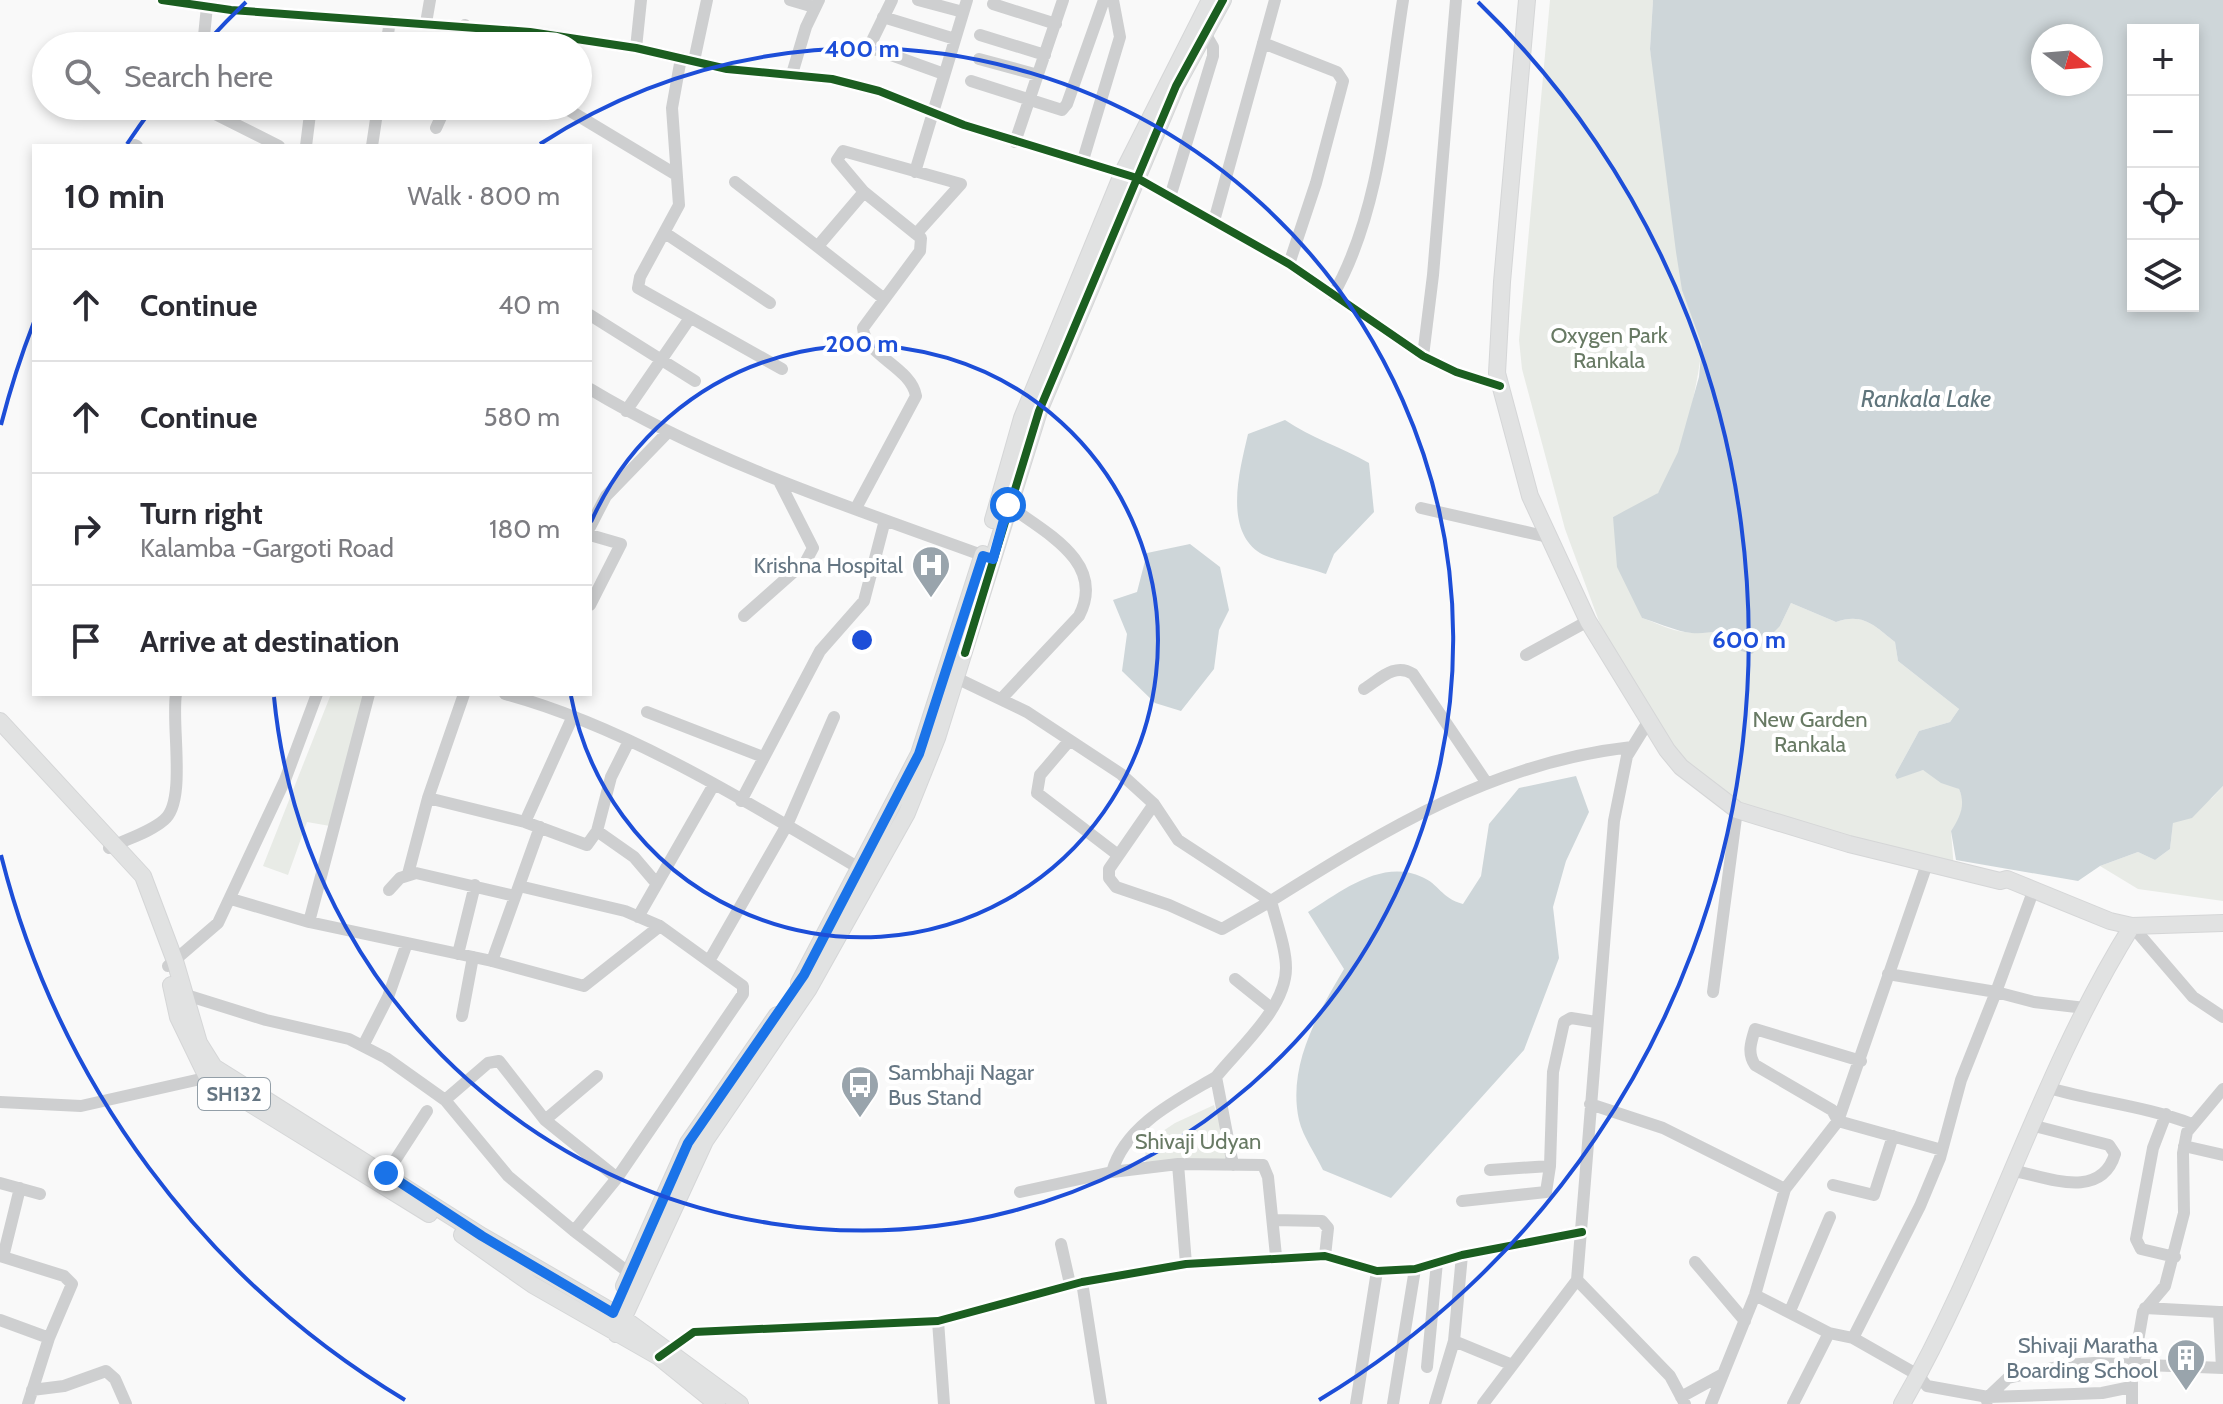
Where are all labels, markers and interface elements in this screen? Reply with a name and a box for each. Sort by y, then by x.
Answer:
north arrow [2031,24,2103,96]
map controls [2127,24,2199,312]
button: + [2127,24,2199,96]
search box [32,32,592,120]
text: 400 m [824,34,900,63]
icon: search [60,54,104,98]
text: Search here [124,58,273,95]
button: − [2127,96,2199,168]
button: locate [2127,168,2199,240]
text: 10 min [64,175,165,217]
text: Walk · 800 m [408,180,560,212]
button: layers [2127,240,2199,312]
icon: ahead [64,283,108,327]
text: Continue [140,287,257,324]
text: 40 m [498,289,560,321]
park label: Oxygen Park Rankala [1550,322,1668,374]
text: 200 m [826,329,898,358]
water label: Rankala Lake [1861,384,1991,413]
icon: ahead [64,395,108,439]
text: Continue [140,399,257,436]
text: 580 m [483,401,560,433]
route start [990,487,1026,523]
text: Turn right [140,495,263,532]
icon: right [64,507,108,551]
text: 180 m [489,513,560,545]
text: Kalamba -Gargoti Road [140,532,394,564]
hospital icon: Krishna Hospital [910,544,952,599]
place label: Krishna Hospital [754,552,904,579]
icon: arrive [64,619,108,663]
text: Arrive at destination [140,623,400,660]
text: 600 m [1712,625,1786,654]
centre of rings [848,626,876,654]
park label: New Garden Rankala [1752,706,1868,758]
place label: Sambhaji Nagar Bus Stand [888,1059,1034,1111]
bus stop icon: Sambhaji Nagar Bus Stand [839,1064,881,1119]
road number: SH132 [198,1078,270,1110]
park label: Shivaji Udyan [1135,1128,1261,1155]
route end [368,1155,404,1191]
place label: Shivaji Maratha Boarding School [2006,1332,2159,1384]
building icon: Shivaji Maratha Boarding School [2165,1337,2207,1392]

